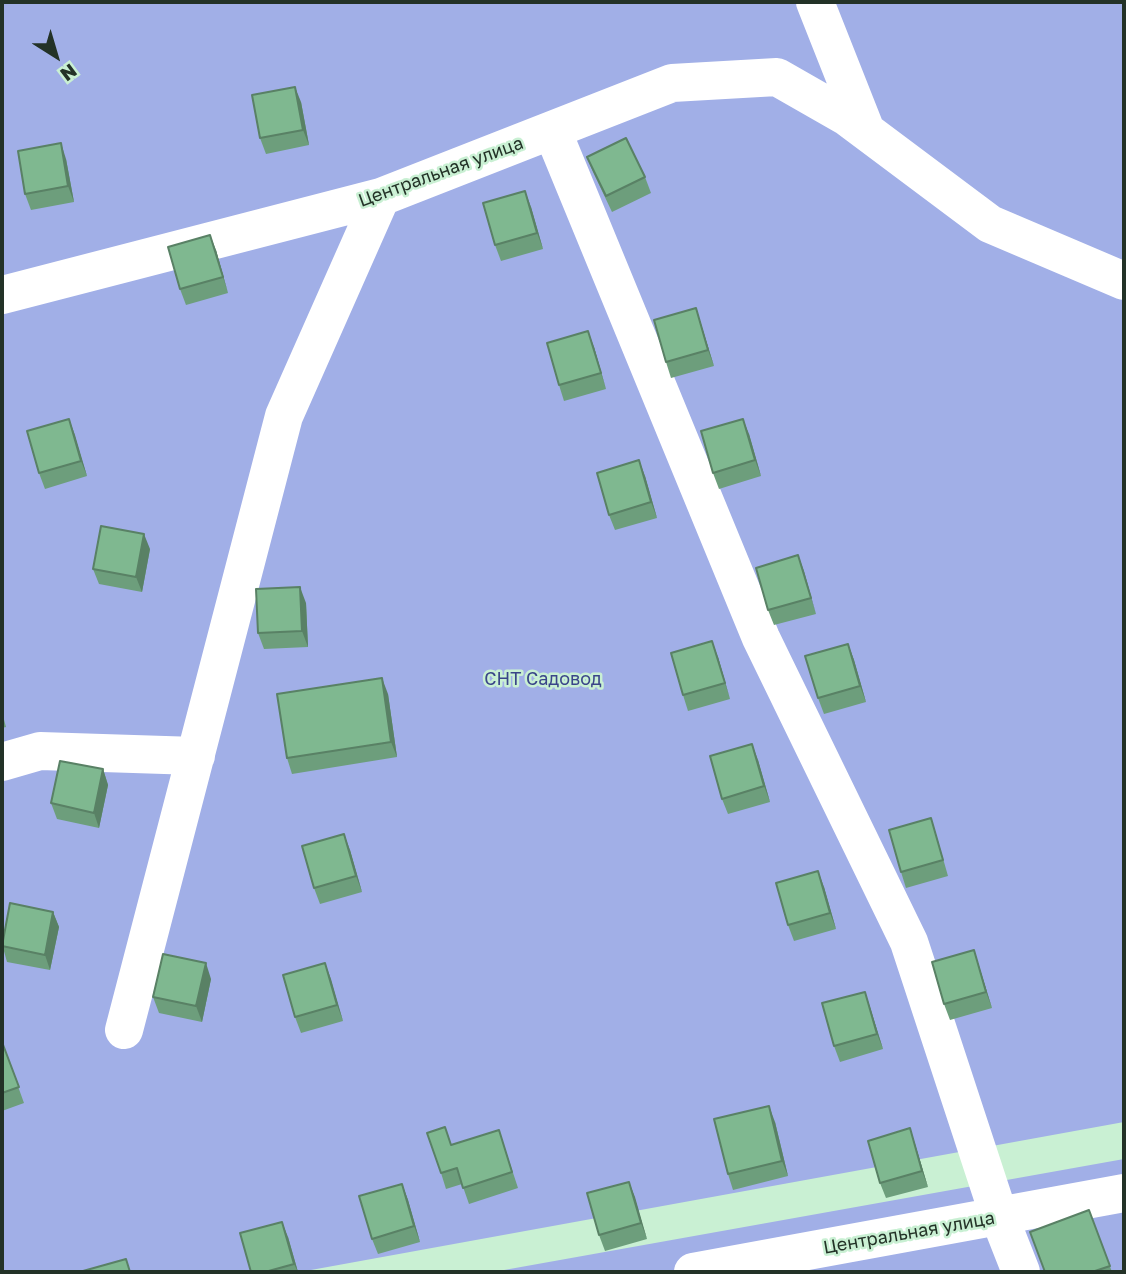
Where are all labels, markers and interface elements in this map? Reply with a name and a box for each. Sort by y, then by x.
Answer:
north arrow [21,21,91,91]
text: N [56,60,82,87]
street label: Центральная улица [356,132,526,212]
park label: СНТ Садовод [484,668,602,690]
street label: Центральная улица [822,1207,996,1259]

